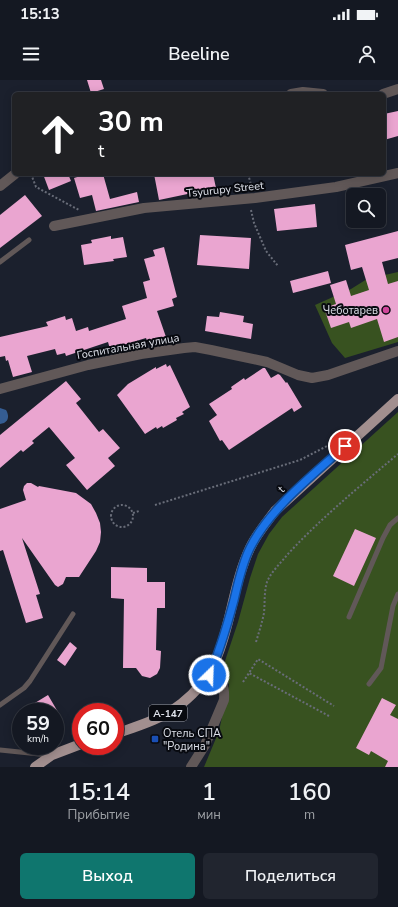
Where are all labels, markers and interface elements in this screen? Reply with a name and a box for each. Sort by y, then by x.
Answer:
text: 15:13 [20,4,60,24]
text: Beeline [168,42,230,66]
icon: menu [20,43,42,65]
icon: person [356,43,378,65]
text: 30 m [98,103,164,141]
icon: ahead [32,108,84,160]
text: t [98,139,104,163]
street label: Tsyurupy Street [186,178,265,201]
map controls [346,188,386,228]
button: search [346,188,386,228]
place label: Чеботарев [323,303,378,318]
marker: Чеботарев [381,305,391,315]
street label: Госпитальная улица [76,330,181,363]
pin [328,429,362,463]
icon: arrive [334,435,356,457]
street label: t [275,482,288,496]
position arrow [188,654,230,696]
speed limit sign: 60 [72,703,124,755]
road number: А-147 [149,705,187,721]
text: 59 [26,710,50,737]
place label: Отель СПА "Родина" [163,726,221,754]
text: km/h [27,732,49,746]
marker: Отель СПА "Родина" [150,734,160,744]
text: 15:14 [67,776,130,808]
text: 1 [202,776,216,808]
text: 160 [288,776,331,808]
text: Прибытие [67,806,130,824]
text: мин [197,806,221,824]
text: m [304,806,315,824]
button: Выход [20,853,195,899]
button: Поделиться [203,853,378,899]

